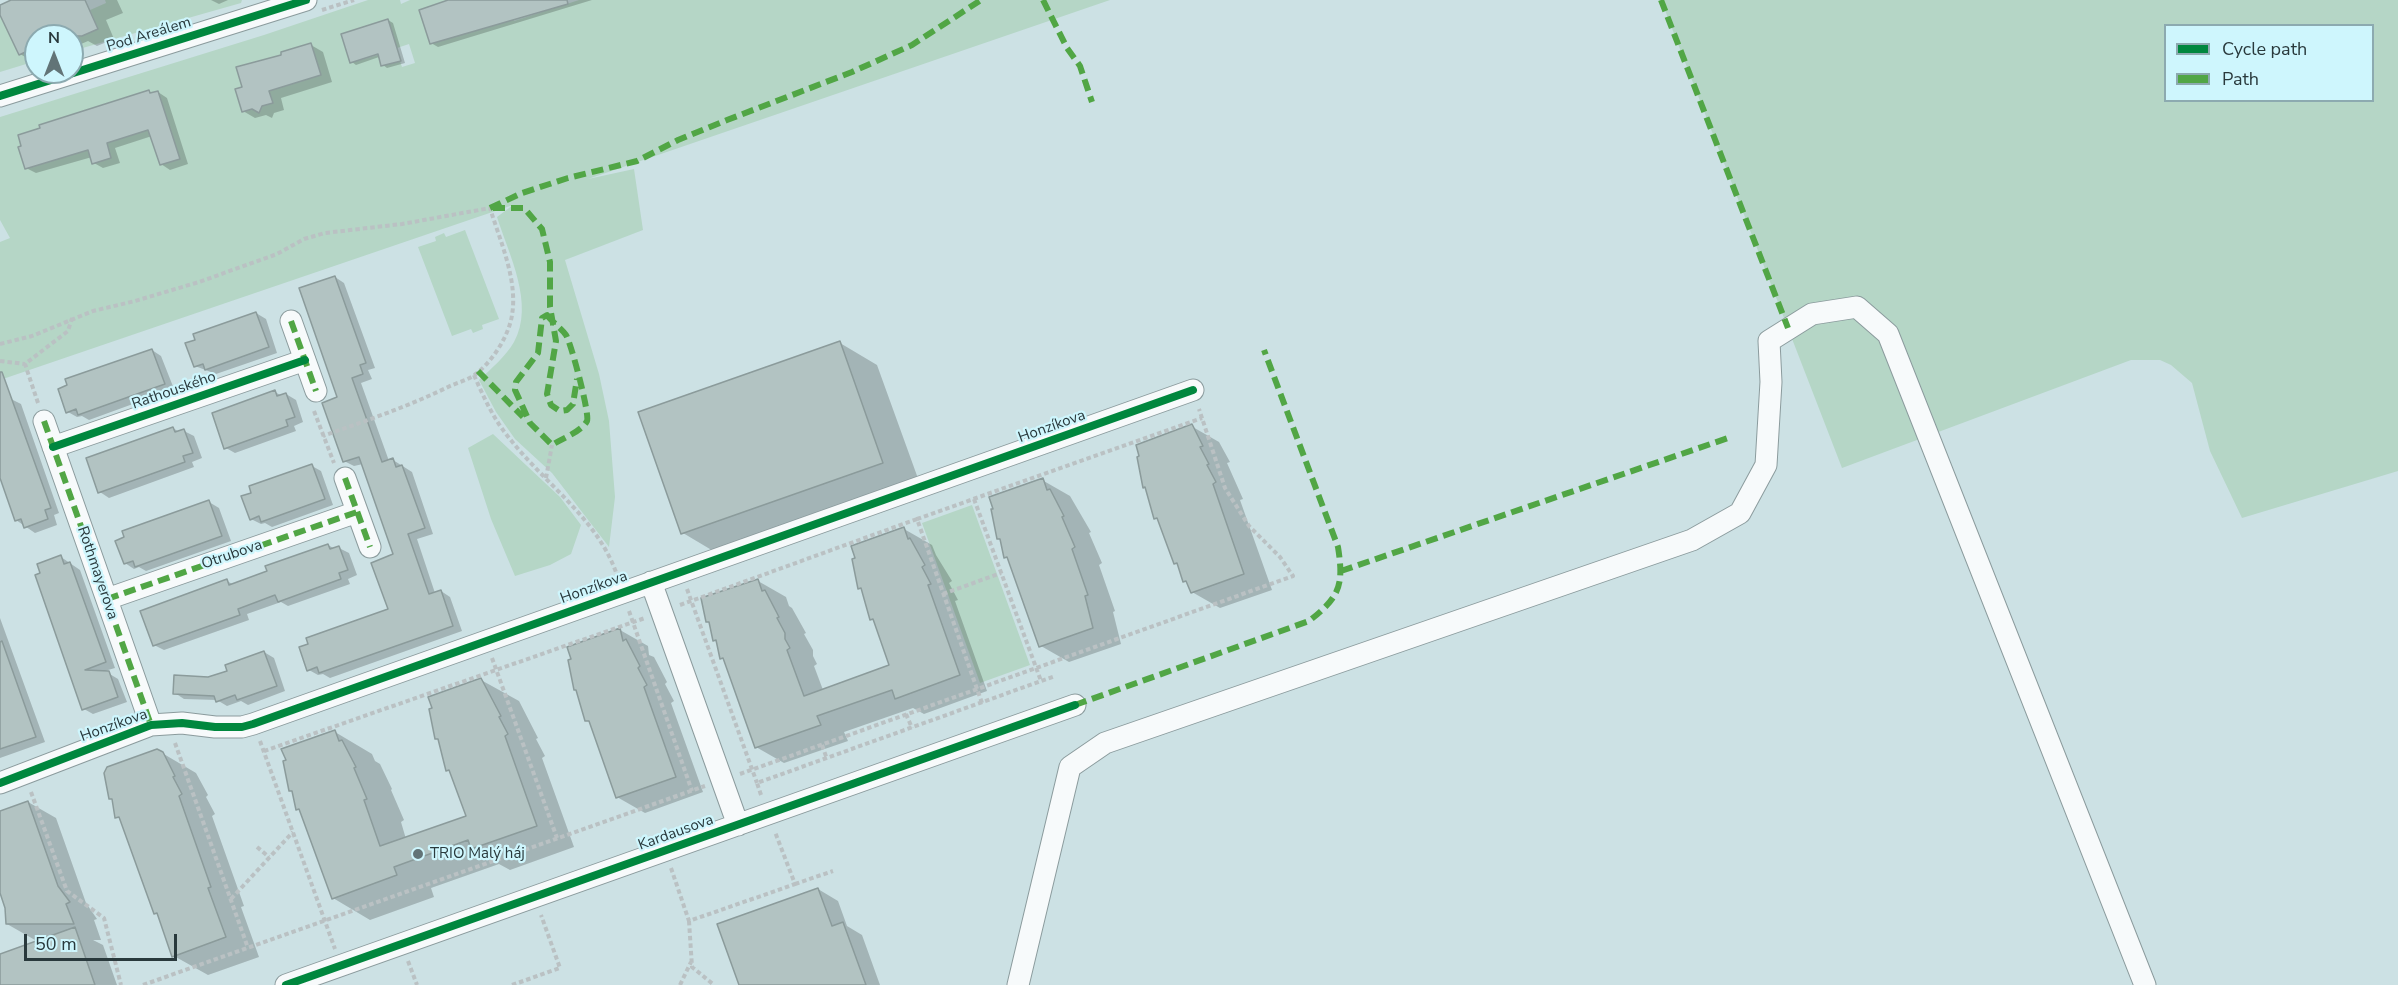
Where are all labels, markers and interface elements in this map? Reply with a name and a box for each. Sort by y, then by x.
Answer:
street label: Pod Areálem [105,14,193,56]
north arrow [24,24,84,84]
legend [2164,24,2374,102]
text: N [48,27,60,49]
text: Cycle path [2222,37,2307,61]
text: Path [2222,67,2259,91]
street label: Rathouského [130,368,218,414]
street label: Honzíkova [1016,407,1088,447]
street label: Rothmayerova [73,524,121,622]
street label: Otrubova [199,536,265,574]
street label: Honzíkova [558,568,630,608]
street label: Honzíkova [78,706,150,746]
street label: Kardausova [636,811,716,855]
place label: TRIO Malý háj [430,845,525,863]
marker: TRIO Malý háj [411,847,425,861]
scale bar [27,922,180,960]
text: 50 m [35,932,77,956]

